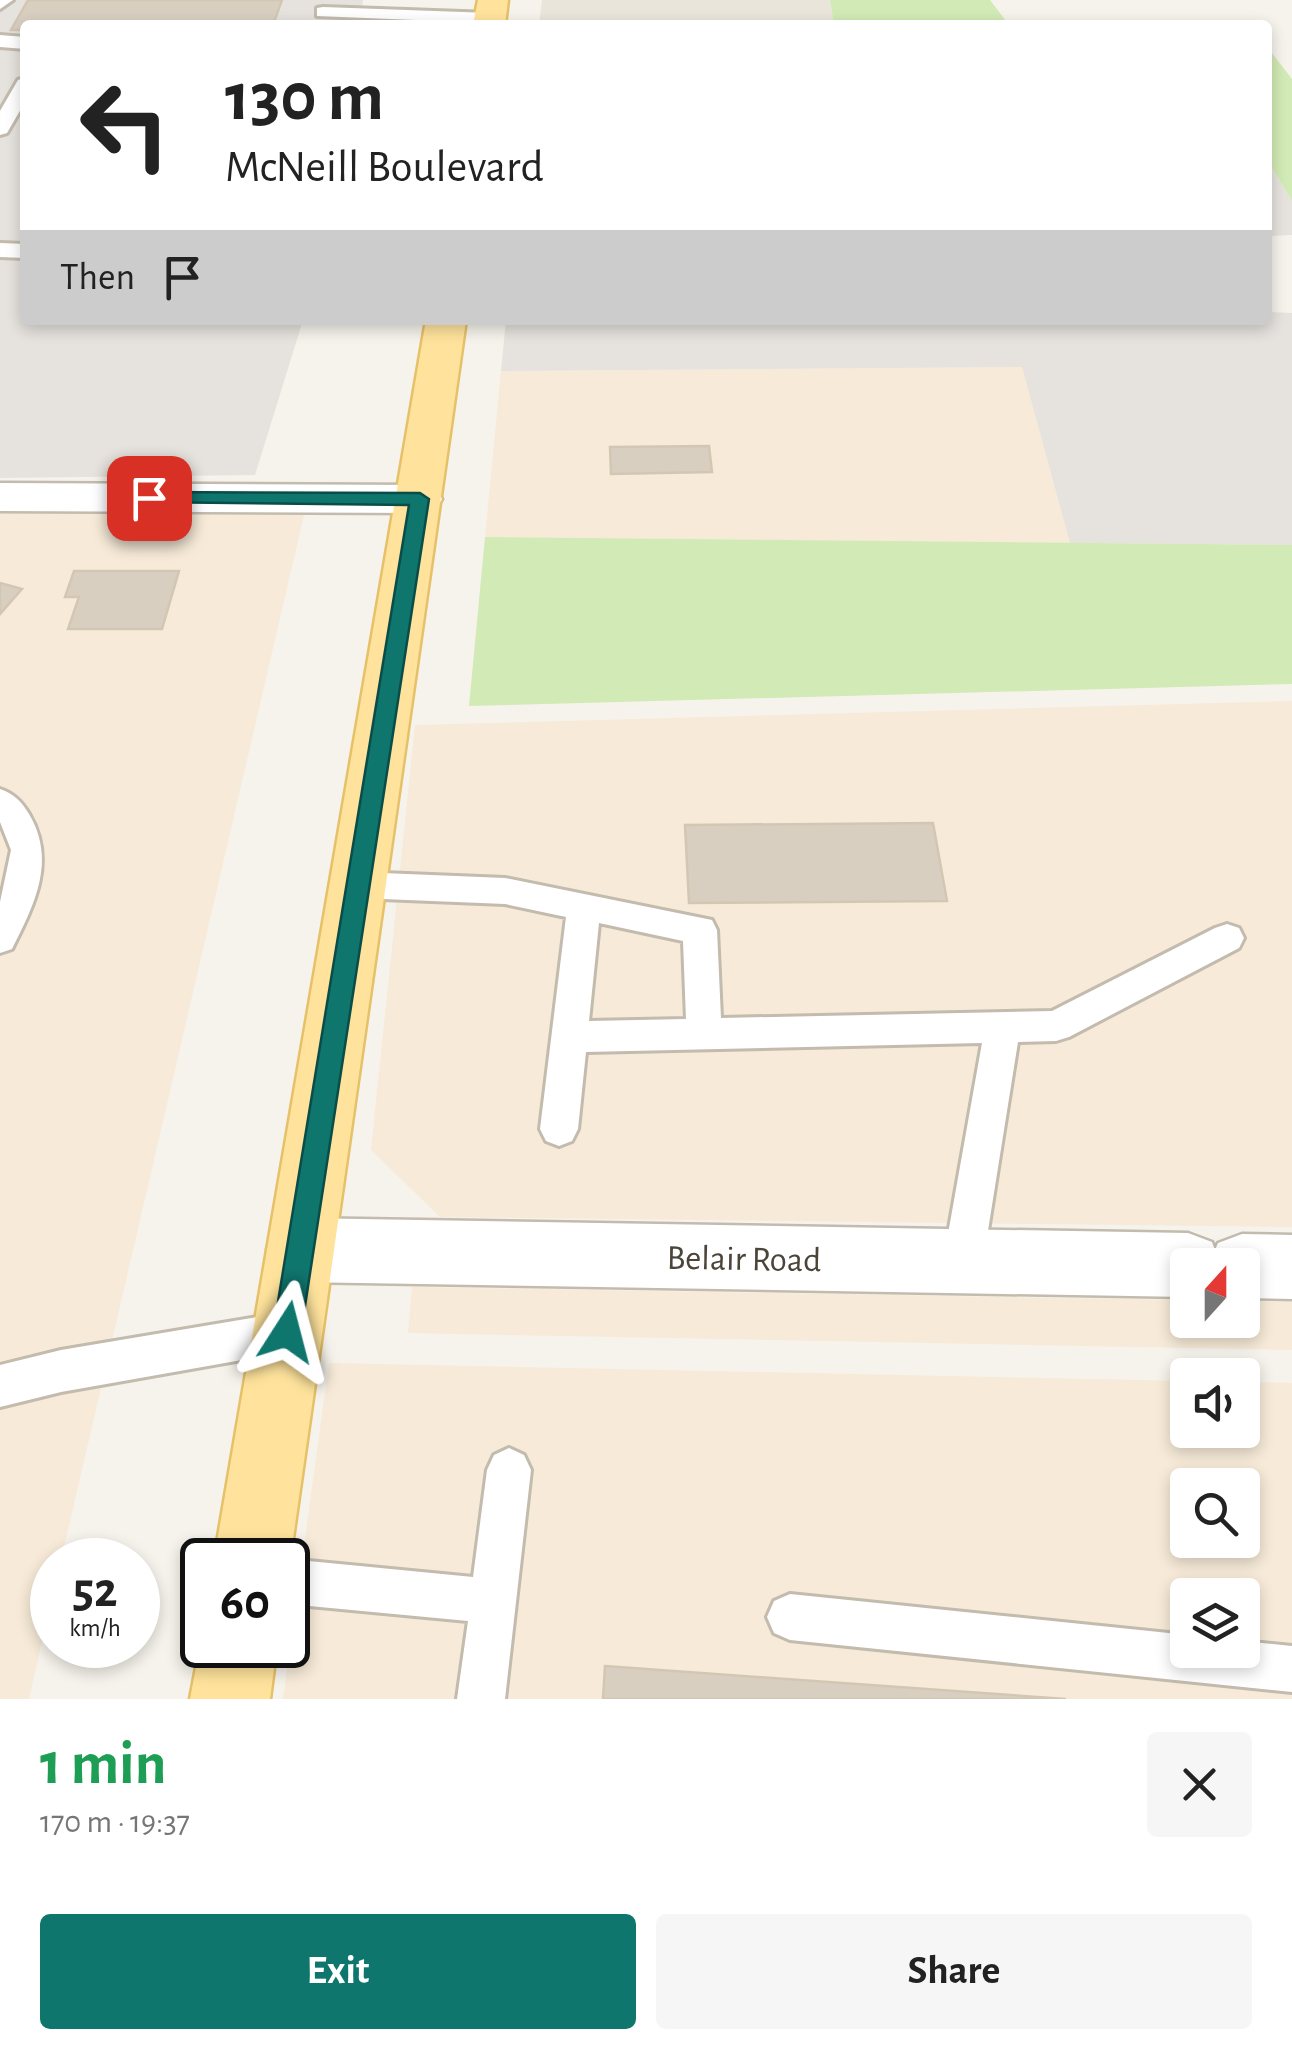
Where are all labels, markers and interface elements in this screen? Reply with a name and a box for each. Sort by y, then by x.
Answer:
icon: left [60,60,190,190]
text: 130 m [225,63,384,133]
text: McNeill Boulevard [225,145,544,190]
icon: arrive [155,250,210,305]
text: Then [60,259,135,297]
pin [107,456,192,541]
icon: arrive [122,471,177,526]
street label: Belair Road [666,1241,822,1278]
north arrow [1170,1248,1260,1338]
map controls [1170,1248,1260,1668]
position arrow [235,1280,339,1384]
button: sound [1170,1358,1260,1448]
button: search [1170,1468,1260,1558]
speed limit sign: 60 [180,1538,310,1668]
text: 52 [72,1566,118,1616]
button: layers [1170,1578,1260,1668]
text: km/h [69,1616,121,1641]
button: close [1147,1732,1252,1837]
text: 1 min [40,1735,166,1795]
text: 170 m · 19:37 [40,1806,190,1838]
button: Exit [40,1914,636,2029]
button: Share [656,1914,1252,2029]

